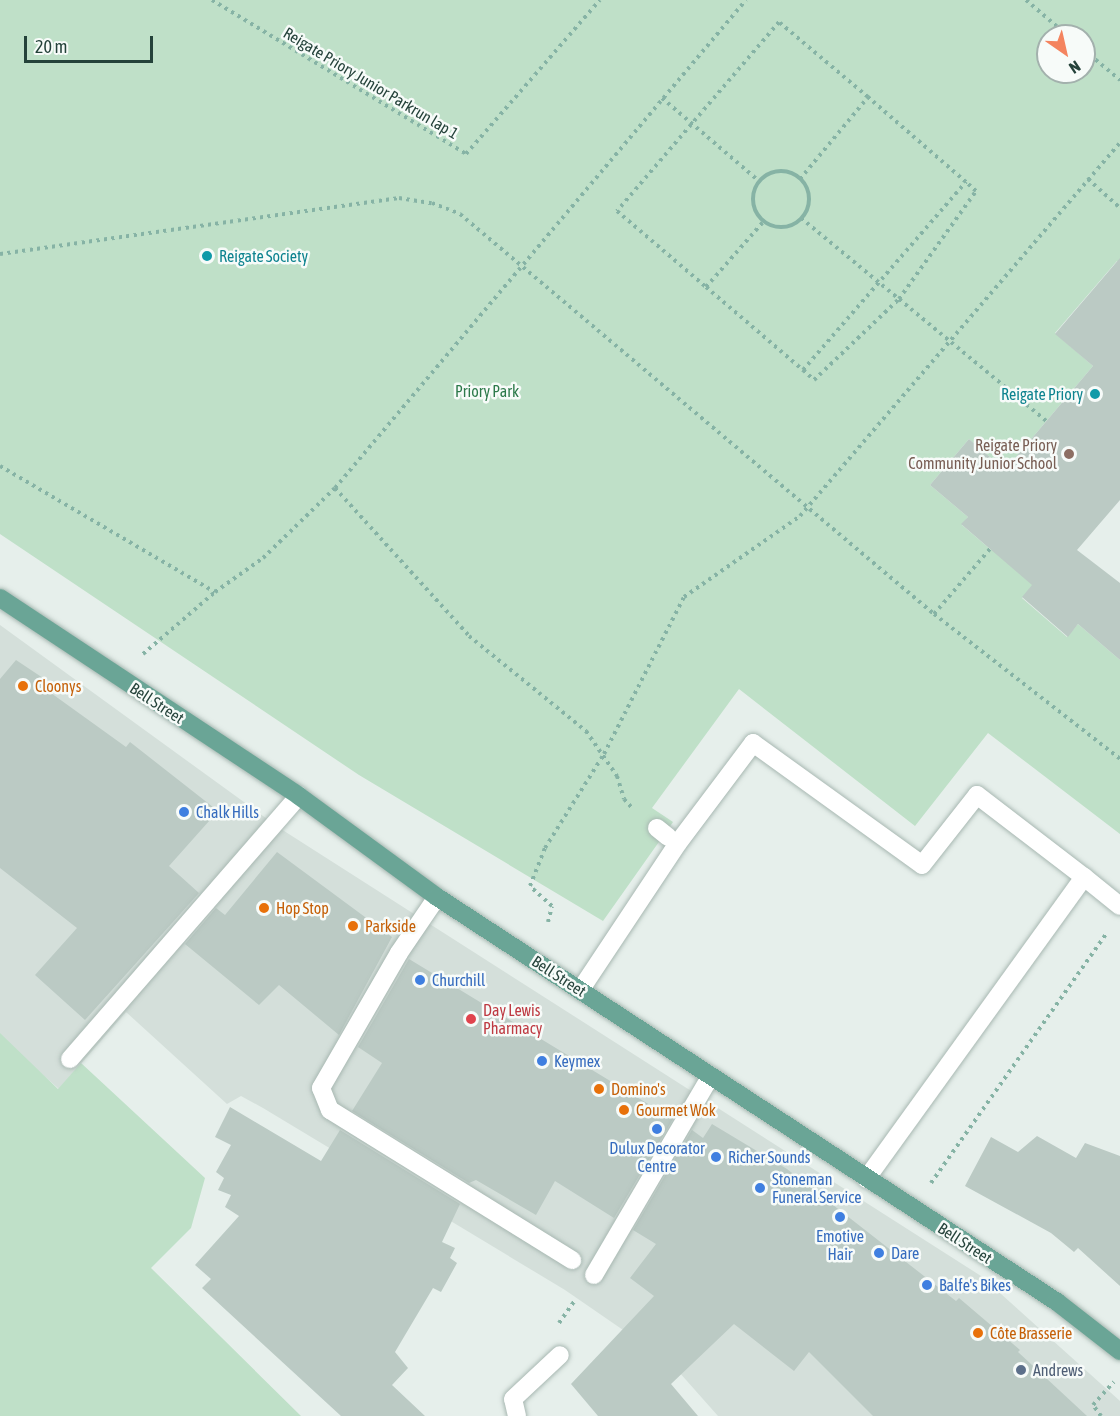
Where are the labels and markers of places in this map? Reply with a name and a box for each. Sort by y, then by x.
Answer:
place label: Reigate Society [219,246,308,266]
marker: Reigate Society [200,249,214,263]
place label: Reigate Priory [1001,384,1083,404]
marker: Reigate Priory [1088,387,1102,401]
place label: Reigate Priory Community Junior School [908,435,1057,473]
marker: Reigate Priory Community Junior School [1062,447,1076,461]
place label: Cloonys [35,676,81,696]
marker: Cloonys [16,679,30,693]
place label: Chalk Hills [196,802,259,822]
marker: Chalk Hills [177,805,191,819]
place label: Hop Stop [276,898,329,918]
marker: Hop Stop [257,901,271,915]
place label: Parkside [365,916,416,936]
marker: Parkside [346,919,360,933]
place label: Churchill [432,970,485,990]
marker: Churchill [413,973,427,987]
place label: Day Lewis Pharmacy [483,1000,542,1038]
marker: Day Lewis Pharmacy [464,1012,478,1026]
place label: Keymex [554,1051,600,1071]
marker: Keymex [535,1054,549,1068]
place label: Domino's [611,1079,666,1099]
marker: Domino's [592,1082,606,1096]
place label: Gourmet Wok [636,1100,716,1120]
marker: Gourmet Wok [617,1103,631,1117]
marker: Dulux Decorator Centre [650,1122,664,1136]
place label: Dulux Decorator Centre [609,1138,705,1176]
place label: Richer Sounds [728,1147,810,1167]
marker: Richer Sounds [709,1150,723,1164]
place label: Stoneman Funeral Service [772,1169,861,1207]
marker: Stoneman Funeral Service [753,1181,767,1195]
marker: Emotive Hair [833,1210,847,1224]
place label: Emotive Hair [816,1226,864,1264]
place label: Dare [891,1243,919,1263]
marker: Dare [872,1246,886,1260]
place label: Balfe's Bikes [939,1275,1011,1295]
marker: Balfe's Bikes [920,1278,934,1292]
place label: Côte Brasserie [990,1323,1072,1343]
marker: Côte Brasserie [971,1326,985,1340]
place label: Andrews [1033,1360,1083,1380]
marker: Andrews [1014,1363,1028,1377]

